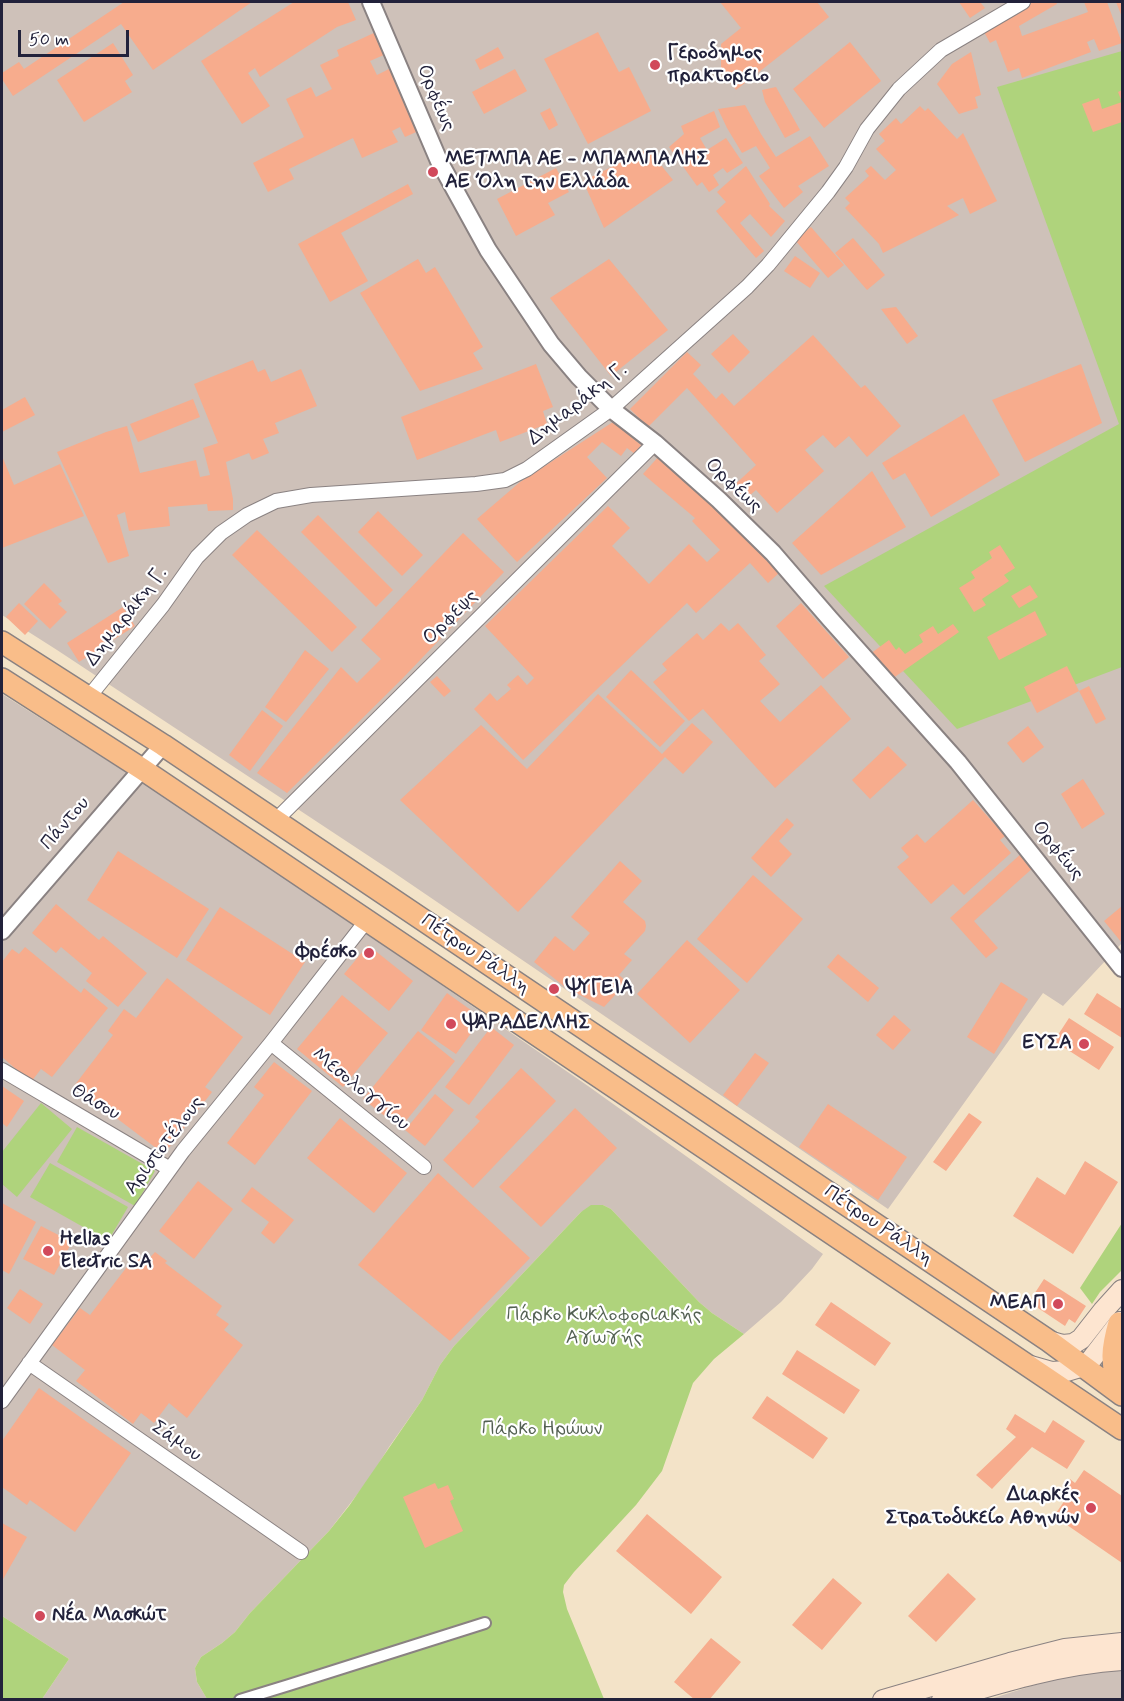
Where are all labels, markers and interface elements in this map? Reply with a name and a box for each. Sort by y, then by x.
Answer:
scale bar [21,18,132,56]
text: 50 m [29,28,69,52]
place label: Γεροδημος πρακτορειο [667,42,769,89]
marker: Γεροδημος πρακτορειο [648,58,662,72]
street label: Ορφέως [410,61,460,135]
place label: ΜΕΤΜΠΑ ΑΕ - ΜΠΑΜΠΑΛΗΣ ΑΕ Όλη την Ελλάδα [445,148,709,195]
marker: ΜΕΤΜΠΑ ΑΕ - ΜΠΑΜΠΑΛΗΣ ΑΕ Όλη την Ελλάδα [426,165,440,179]
street label: Δημαράκη Γ. [523,359,633,451]
street label: Ορφέως [699,453,767,519]
street label: Δημαράκη Γ. [81,562,173,672]
street label: Ορφεψς [418,585,484,651]
street label: Πάντου [36,792,96,856]
street label: Ορφέως [1026,816,1088,886]
street label: Πέτρου Ράλλη [416,910,534,1000]
place label: Φρέσκο [296,941,357,965]
marker: Φρέσκο [362,946,376,960]
place label: ΨΥΓΕΙΑ [566,977,633,1001]
marker: ΨΥΓΕΙΑ [547,982,561,996]
place label: ΨΑΡΑΔΕΛΛΗΣ [463,1012,590,1036]
marker: ΨΑΡΑΔΕΛΛΗΣ [444,1017,458,1031]
place label: ΕΥΣΑ [1023,1032,1072,1056]
marker: ΕΥΣΑ [1077,1037,1091,1051]
street label: Μεσολογγίου [306,1043,414,1137]
street label: Θάσου [66,1079,124,1127]
street label: Αριστοτέλους [120,1092,210,1200]
street label: Πέτρου Ράλλη [819,1181,937,1271]
place label: Hellas Electric SA [60,1228,152,1275]
marker: Hellas Electric SA [41,1244,55,1258]
place label: ΜΕΑΠ [990,1292,1046,1316]
marker: ΜΕΑΠ [1051,1297,1065,1311]
park label: Πάρκο Κυκλοφοριακής Αγωγής [506,1304,702,1351]
street label: Σάμου [146,1416,206,1468]
park label: Πάρκο Ηρώων [482,1418,602,1442]
place label: Διαρκές Στρατοδικείο Αθηνών [886,1484,1079,1531]
marker: Διαρκές Στρατοδικείο Αθηνών [1084,1501,1098,1515]
place label: Νέα Μασκώτ [52,1604,166,1628]
marker: Νέα Μασκώτ [33,1609,47,1623]

